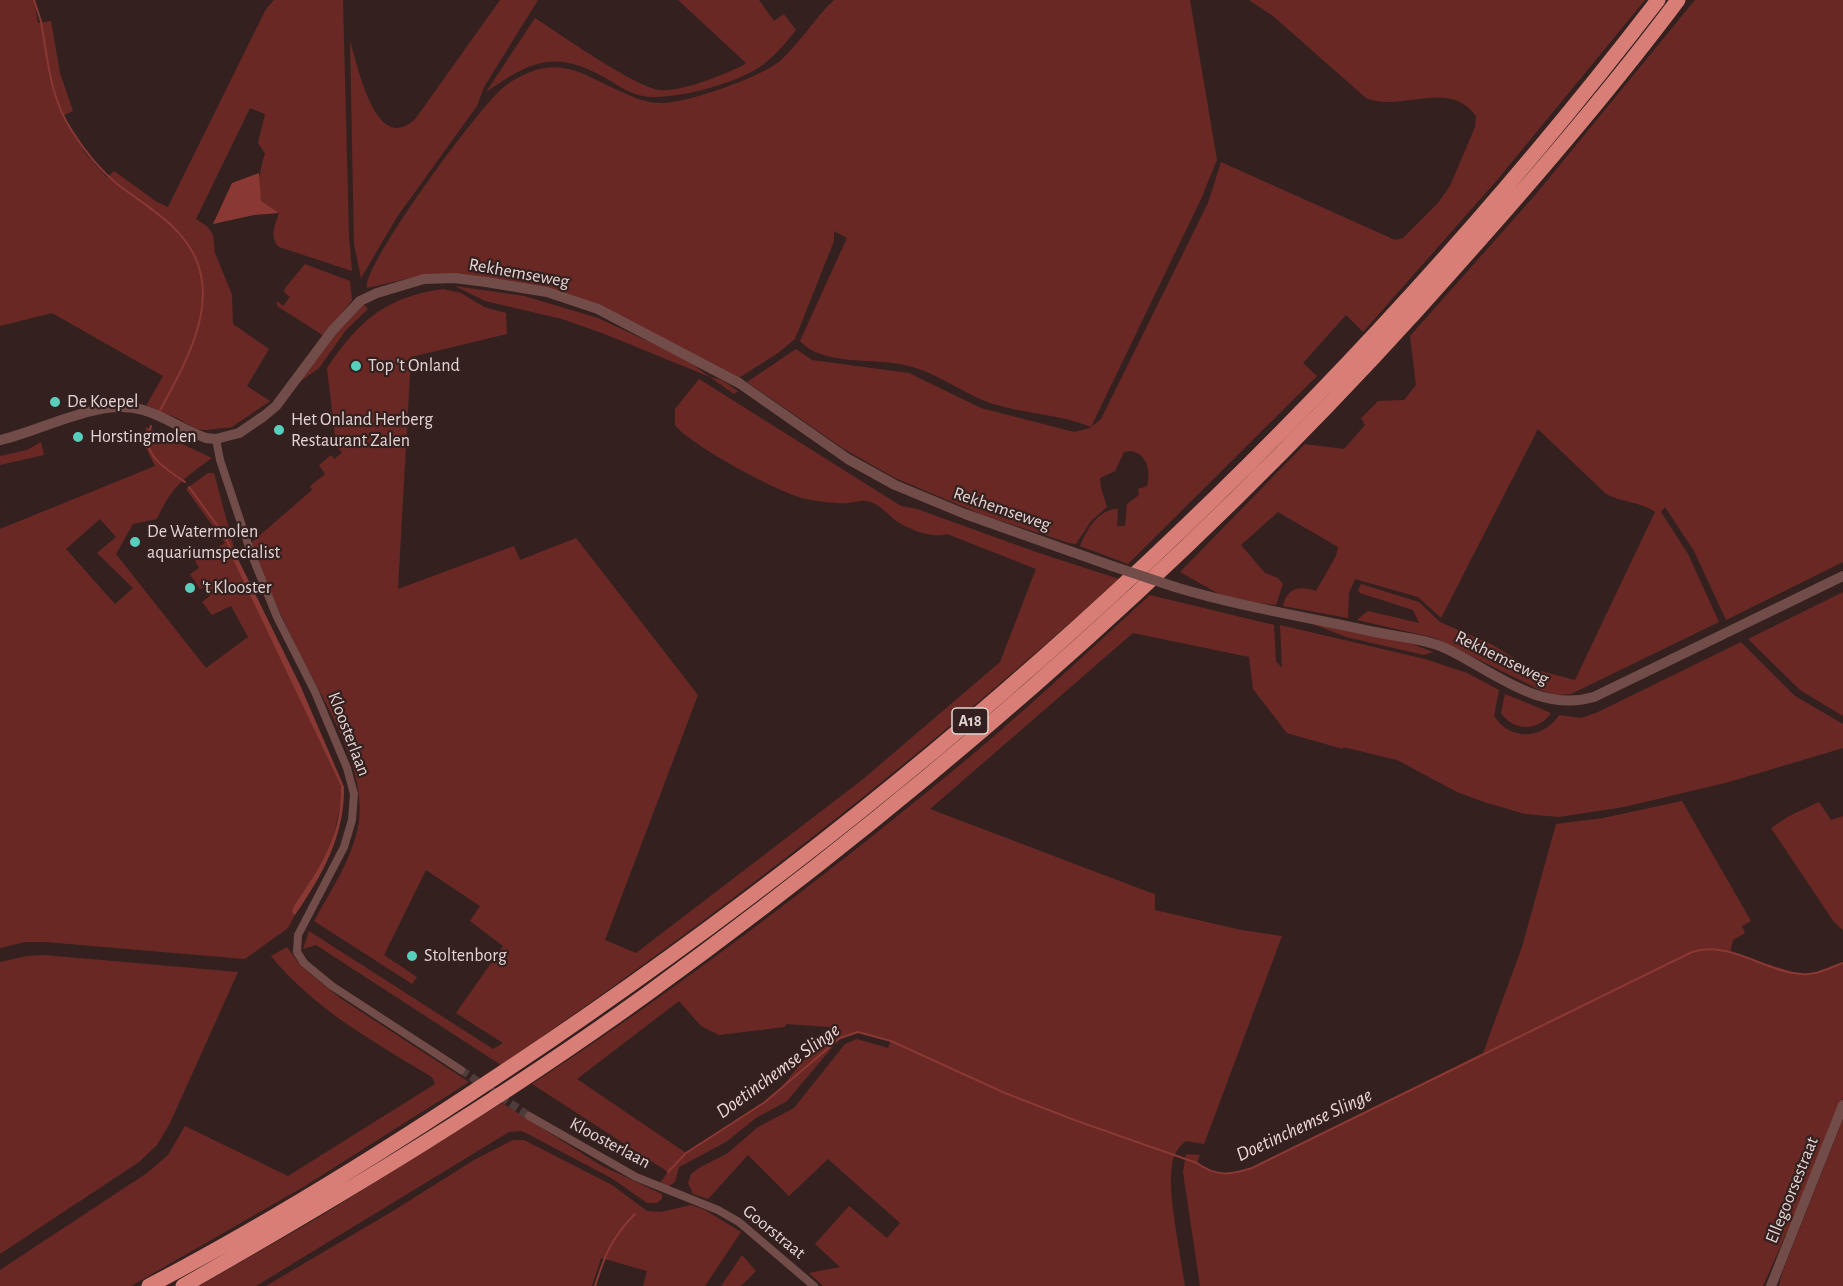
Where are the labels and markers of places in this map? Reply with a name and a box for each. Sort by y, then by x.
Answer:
place label: Top 't Onland [368,355,460,377]
marker: Top 't Onland [349,359,363,373]
place label: De Koepel [67,391,138,413]
marker: De Koepel [48,395,62,409]
place label: Het Onland Herberg Restaurant Zalen [291,409,433,452]
marker: Het Onland Herberg Restaurant Zalen [272,423,286,437]
place label: Horstingmolen [90,426,197,448]
marker: Horstingmolen [71,430,85,444]
place label: De Watermolen aquariumspecialist [147,521,280,564]
marker: De Watermolen aquariumspecialist [128,535,142,549]
place label: 't Klooster [202,577,272,599]
marker: 't Klooster [183,581,197,595]
place label: Stoltenborg [424,945,507,967]
marker: Stoltenborg [405,949,419,963]

